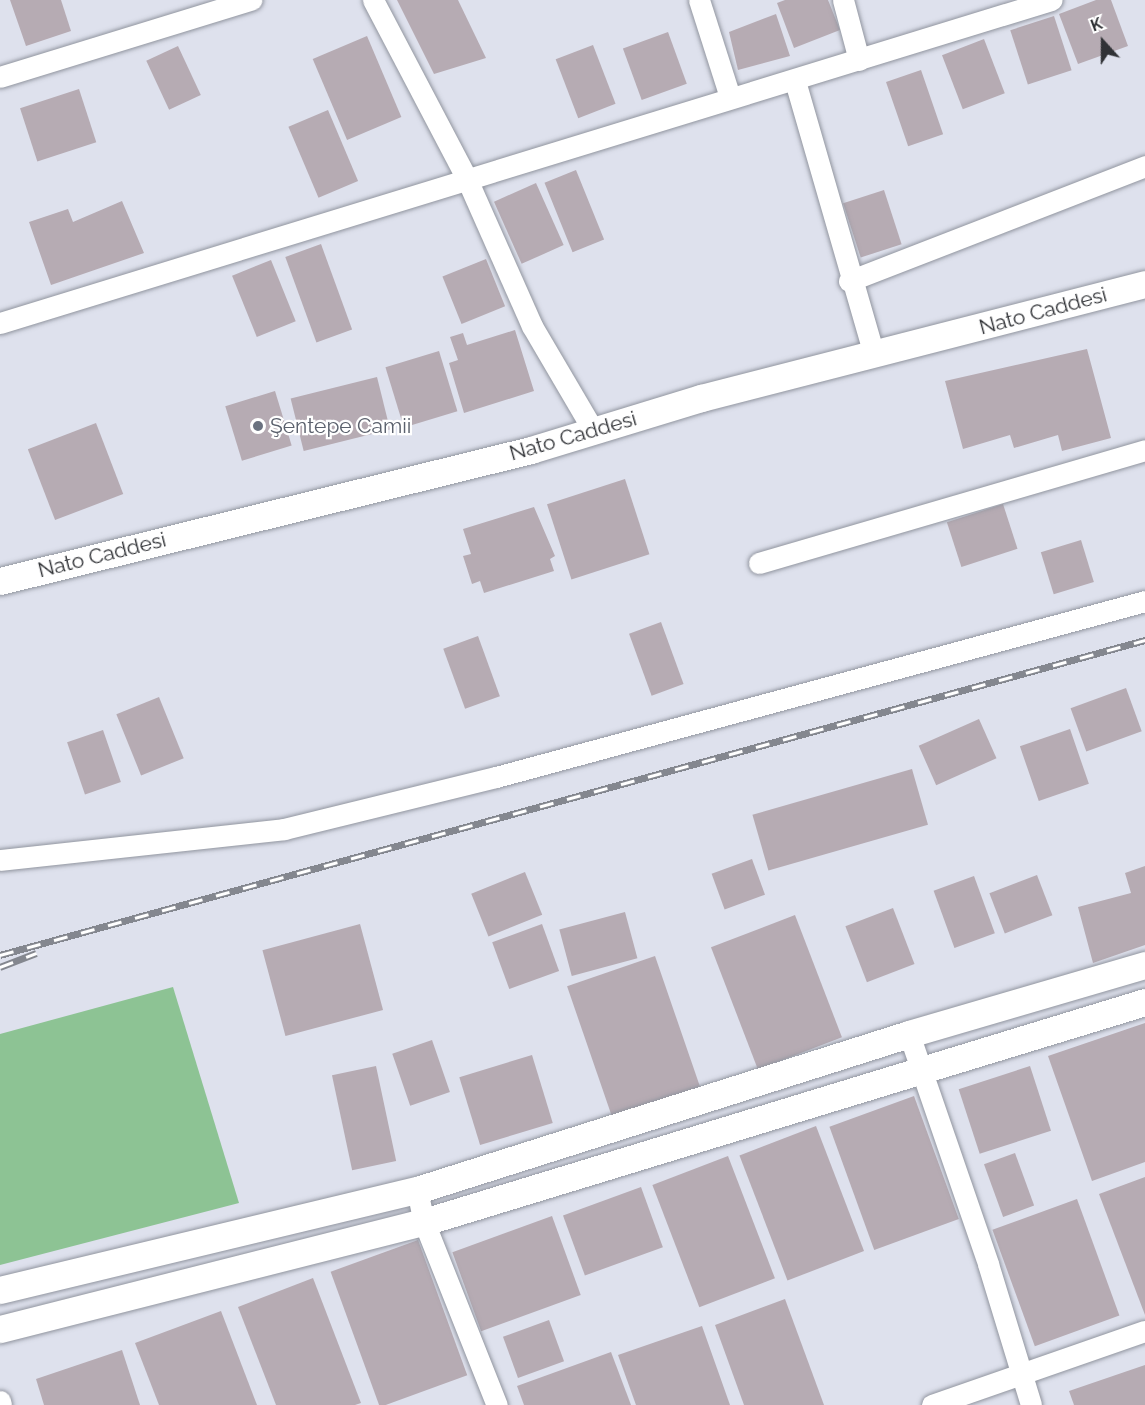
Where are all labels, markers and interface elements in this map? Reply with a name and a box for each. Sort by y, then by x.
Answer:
north arrow [1073,12,1133,72]
text: K [1088,14,1105,36]
street label: Nato Caddesi [976,282,1110,340]
street label: Nato Caddesi [506,406,640,466]
place label: Şentepe Camii [270,413,411,439]
marker: Şentepe Camii [251,419,265,433]
street label: Nato Caddesi [35,527,169,583]

